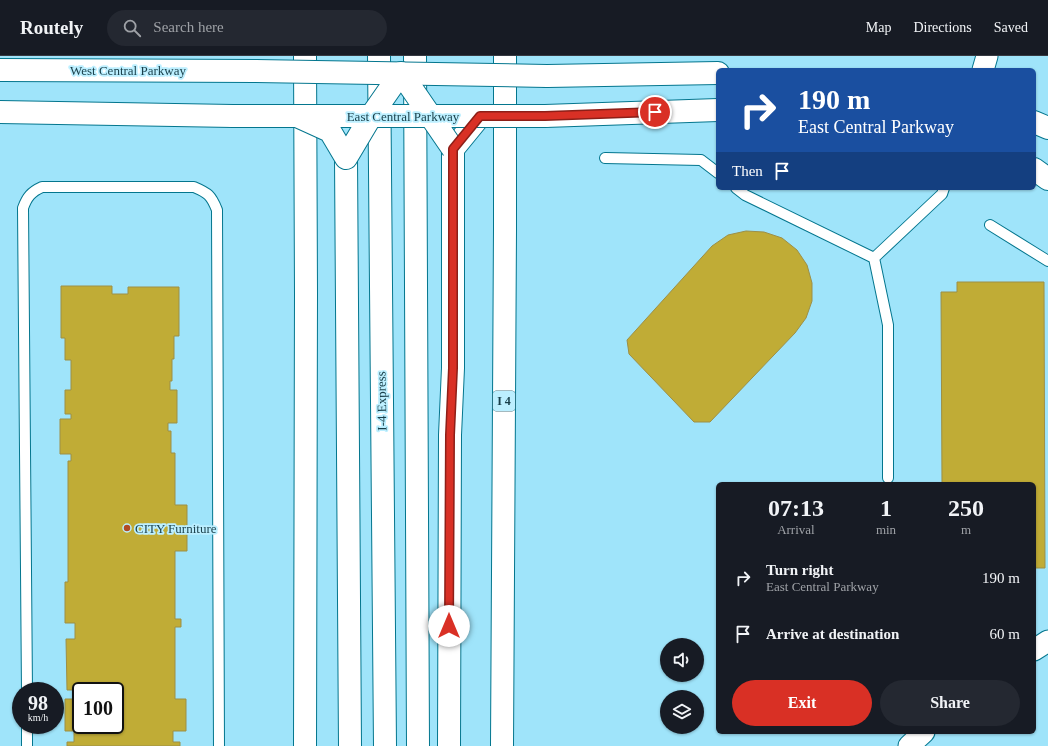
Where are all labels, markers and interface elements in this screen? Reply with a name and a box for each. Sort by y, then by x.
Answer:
search box [107,10,387,46]
text: Routely [20,17,83,38]
icon: search [121,17,143,39]
text: Search here [153,19,224,35]
text: Map [866,20,891,35]
text: Directions [913,20,972,35]
text: Saved [994,20,1028,35]
street label: West Central Parkway [70,63,186,78]
icon: right [732,84,784,136]
text: 190 m [798,84,870,115]
pin [638,95,672,129]
icon: arrive [644,101,666,123]
street label: East Central Parkway [347,109,460,124]
text: East Central Parkway [798,117,954,137]
icon: arrive [771,160,793,182]
text: Then [732,163,763,179]
street label: I-4 Express [373,371,390,431]
road number: I 4 [493,391,515,411]
text: 07:13 [768,495,824,521]
text: 1 [880,495,892,521]
text: 250 [948,495,984,521]
place label: CITY Furniture [135,521,217,536]
text: Arrival [777,522,815,537]
text: min [876,522,896,537]
text: m [961,522,971,537]
marker: CITY Furniture [122,523,132,533]
text: Turn right [766,562,833,578]
icon: right [732,567,754,589]
text: 190 m [982,570,1020,586]
text: East Central Parkway [766,579,879,594]
position arrow [428,605,470,647]
icon: arrive [732,623,754,645]
text: Arrive at destination [766,626,899,642]
text: 60 m [990,626,1020,642]
map controls [660,638,704,734]
button: sound [660,638,704,682]
button: Exit [732,680,872,726]
button: Share [880,680,1020,726]
speed limit sign: 100 [72,682,124,734]
button: layers [660,690,704,734]
text: 98 [28,692,48,714]
text: km/h [28,712,48,723]

